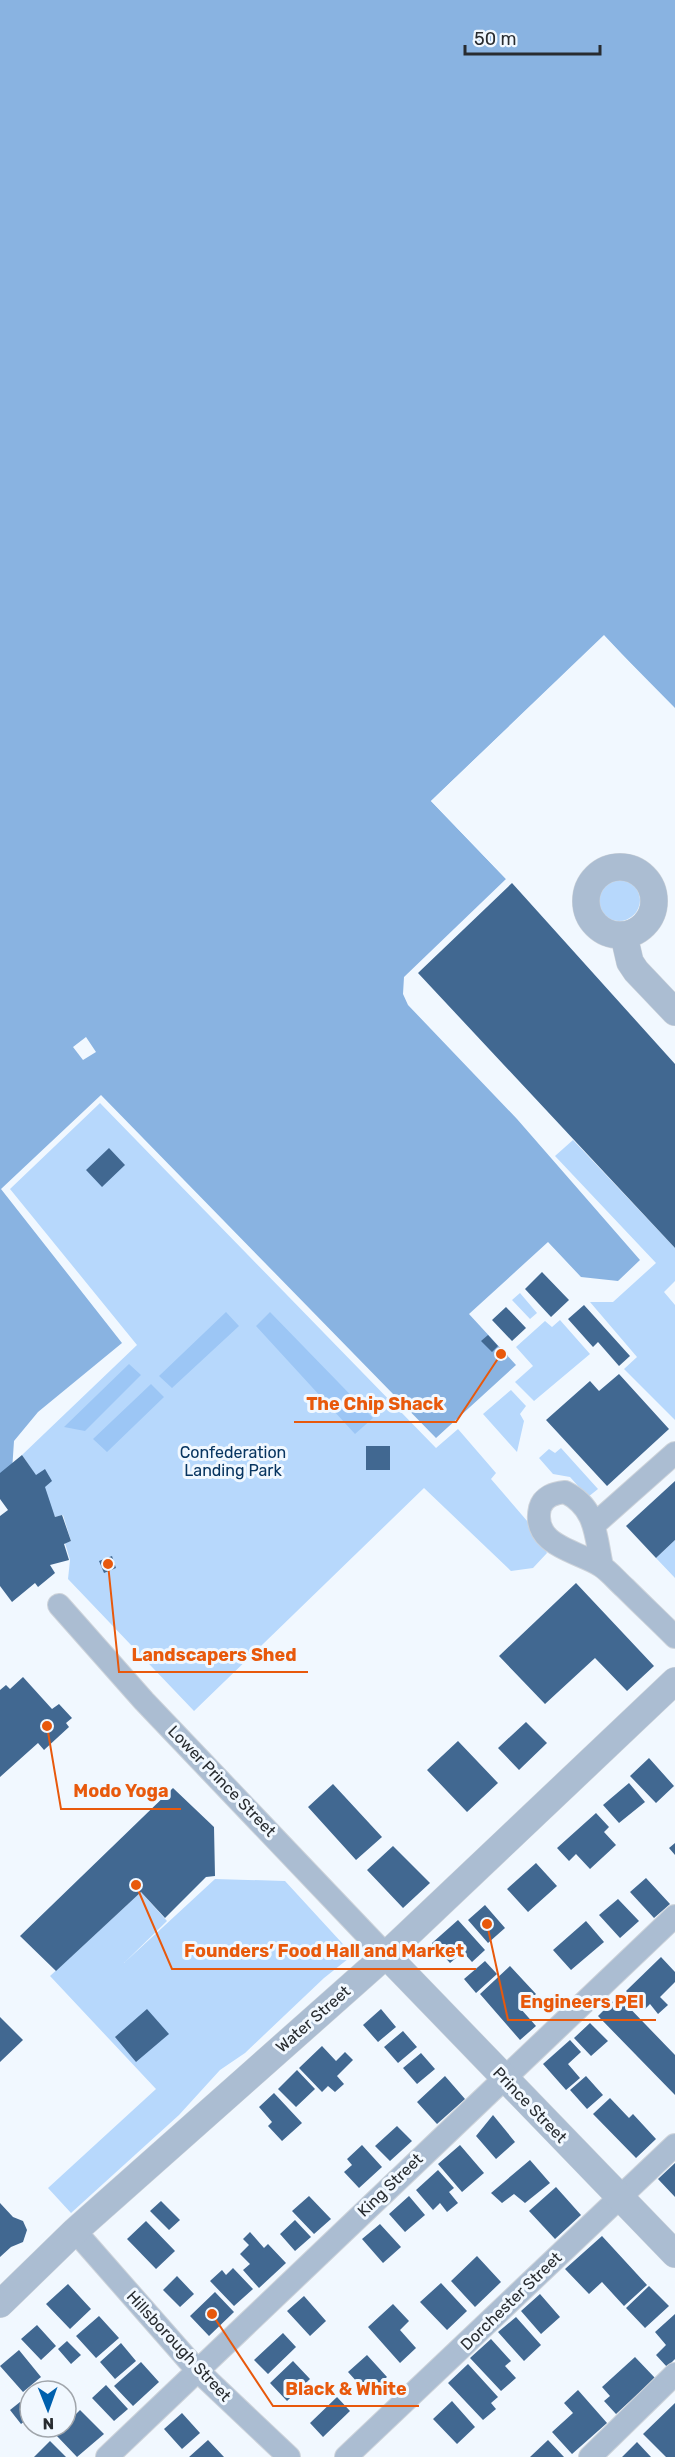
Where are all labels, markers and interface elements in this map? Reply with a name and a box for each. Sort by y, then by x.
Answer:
scale bar [465,18,600,56]
text: 50 m [474,28,517,50]
callout: The Chip Shack [294,1386,456,1422]
text: The Chip Shack [306,1393,444,1415]
park label: Confederation Landing Park [180,1443,286,1480]
callout: Landscapers Shed [119,1636,308,1672]
text: Landscapers Shed [131,1644,297,1666]
street label: Lower Prince Street [164,1722,280,1840]
callout: Modo Yoga [61,1773,181,1809]
text: Modo Yoga [73,1780,169,1802]
callout: Founders’ Food Hall and Market [172,1933,476,1969]
text: Founders’ Food Hall and Market [184,1940,464,1962]
street label: Water Street [272,1982,354,2056]
callout: Engineers PEI [508,1984,656,2020]
text: Engineers PEI [520,1991,644,2013]
street label: Prince Street [489,2063,571,2147]
street label: King Street [354,2149,426,2221]
street label: Dorchester Street [457,2248,565,2354]
street label: Hillsborough Street [123,2287,235,2405]
callout: Black & White [273,2370,419,2406]
text: Black & White [285,2378,407,2400]
north arrow [18,2379,78,2439]
text: N [42,2414,54,2433]

